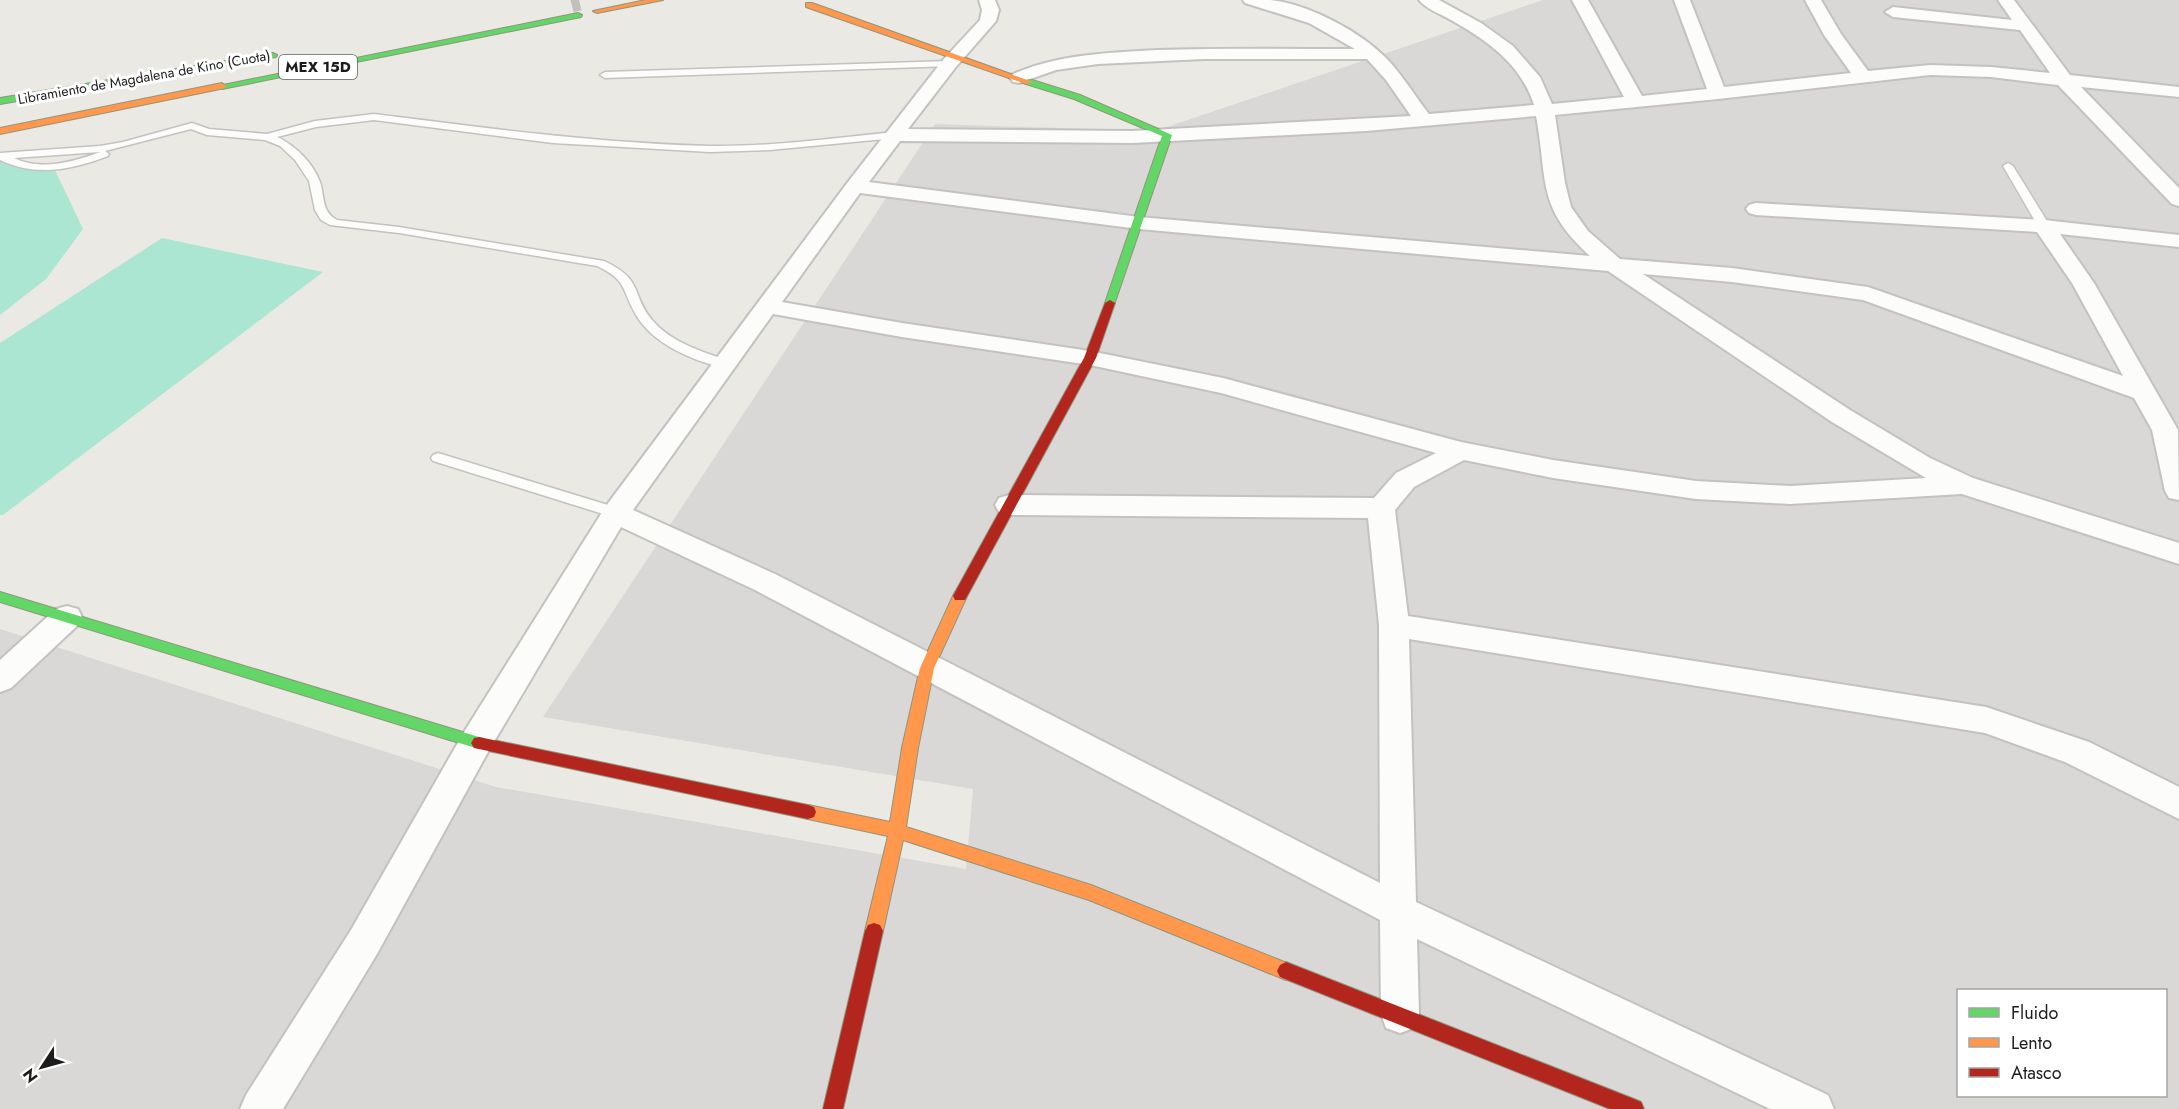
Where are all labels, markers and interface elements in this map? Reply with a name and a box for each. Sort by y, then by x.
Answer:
street label: Libramiento de Magdalena de Kino (Cuota) [16,45,272,109]
road number: MEX 15D [279,55,357,79]
legend [1957,989,2167,1097]
text: Fluido [2011,1000,2059,1026]
text: Lento [2011,1030,2052,1056]
north arrow [12,1037,72,1097]
text: Atasco [2011,1060,2062,1086]
text: N [17,1064,43,1087]

